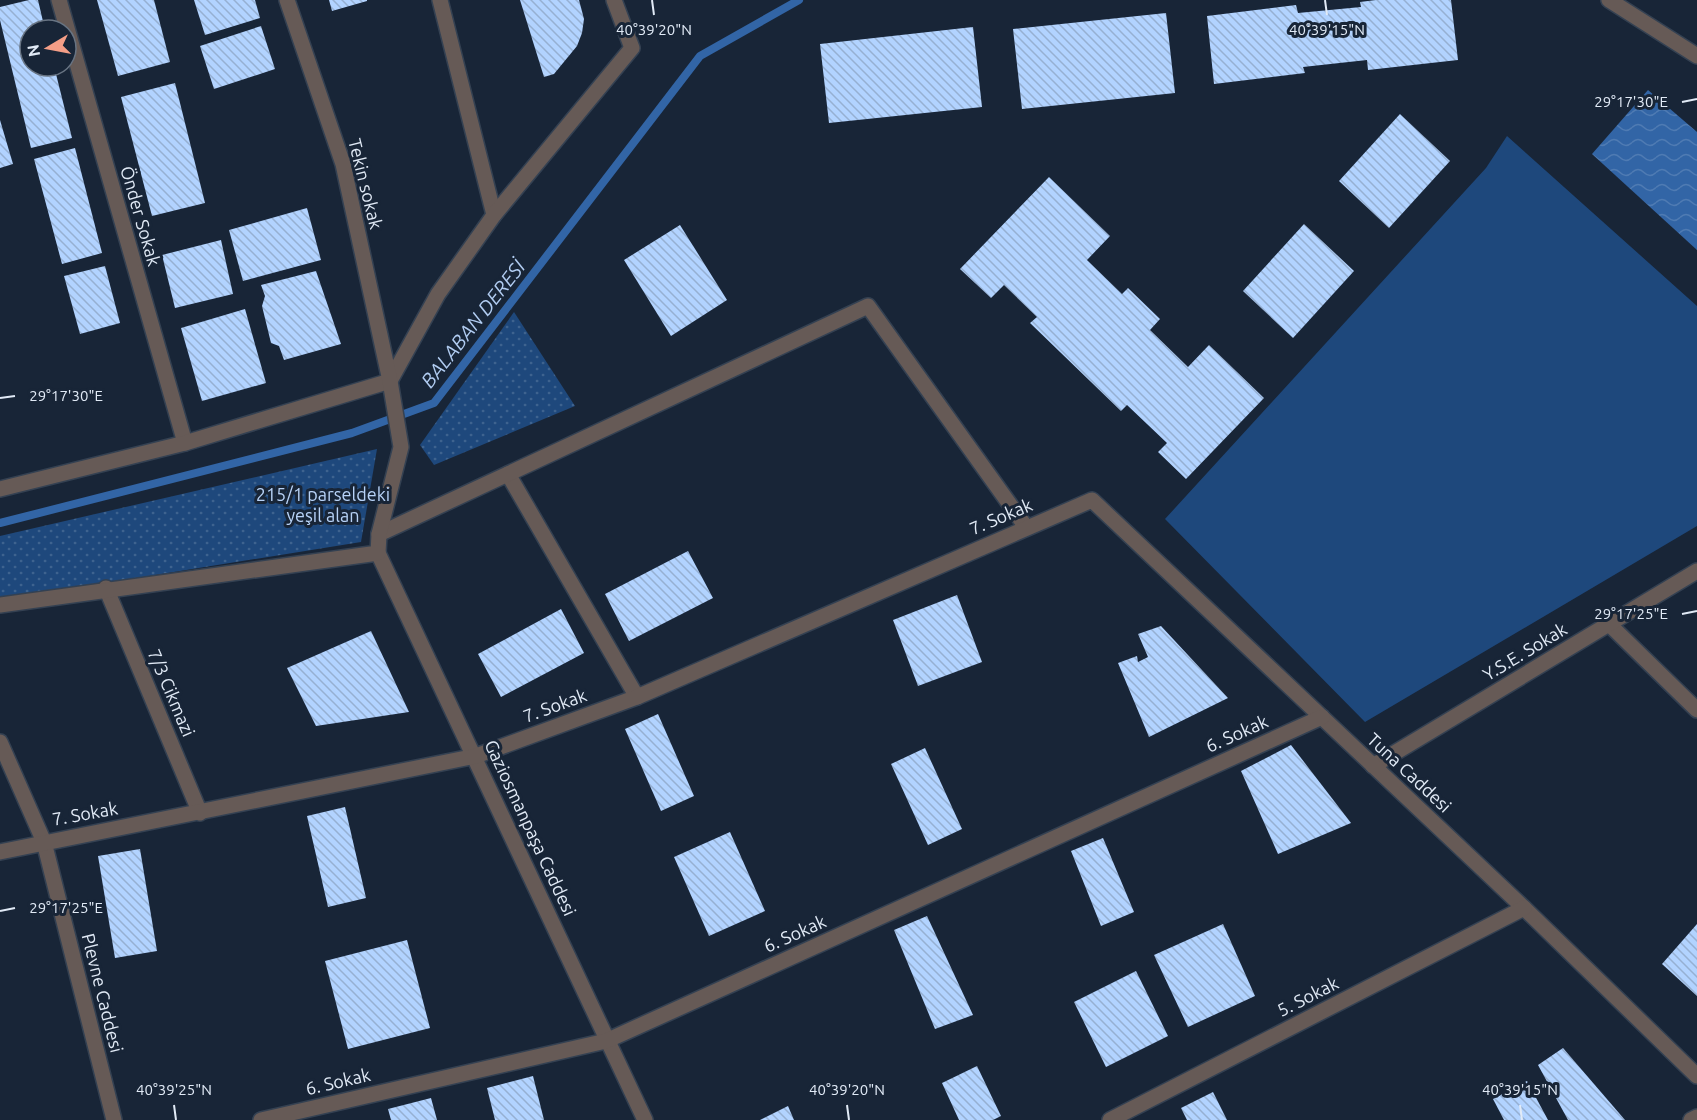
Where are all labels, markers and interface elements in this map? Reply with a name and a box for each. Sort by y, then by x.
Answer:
north arrow [18,18,78,78]
text: 40°39'20"N [616,21,692,38]
text: 40°39'15"N [1289,21,1365,38]
text: N [23,43,43,58]
text: 29°17'30"E [1594,93,1668,110]
street label: Tekin sokak [345,136,387,231]
street label: Önder Sokak [117,163,165,268]
water label: BALABAN DERESİ [416,254,531,392]
text: 29°17'30"E [29,387,103,404]
park label: 215/1 parseldeki yeşil alan [256,484,390,525]
street label: 7. Sokak [966,494,1035,538]
text: 29°17'25"E [1594,605,1668,622]
street label: Y.S.E. Sokak [1479,618,1570,684]
street label: 7/3 Cikmazi [145,646,199,739]
street label: 7. Sokak [520,684,589,726]
street label: 6. Sokak [1202,711,1271,756]
street label: Tuna Caddesi [1364,728,1456,816]
street label: Gaziosmanpaşa Caddesi [481,736,580,919]
street label: 7. Sokak [51,797,119,829]
text: 29°17'25"E [29,899,103,916]
street label: 6. Sokak [760,911,829,956]
street label: Plevne Caddesi [79,931,127,1054]
street label: 5. Sokak [1274,972,1342,1020]
street label: 6. Sokak [303,1064,372,1098]
text: 40°39'25"N [136,1081,212,1098]
text: 40°39'20"N [809,1081,885,1098]
text: 40°39'15"N [1482,1081,1558,1098]

